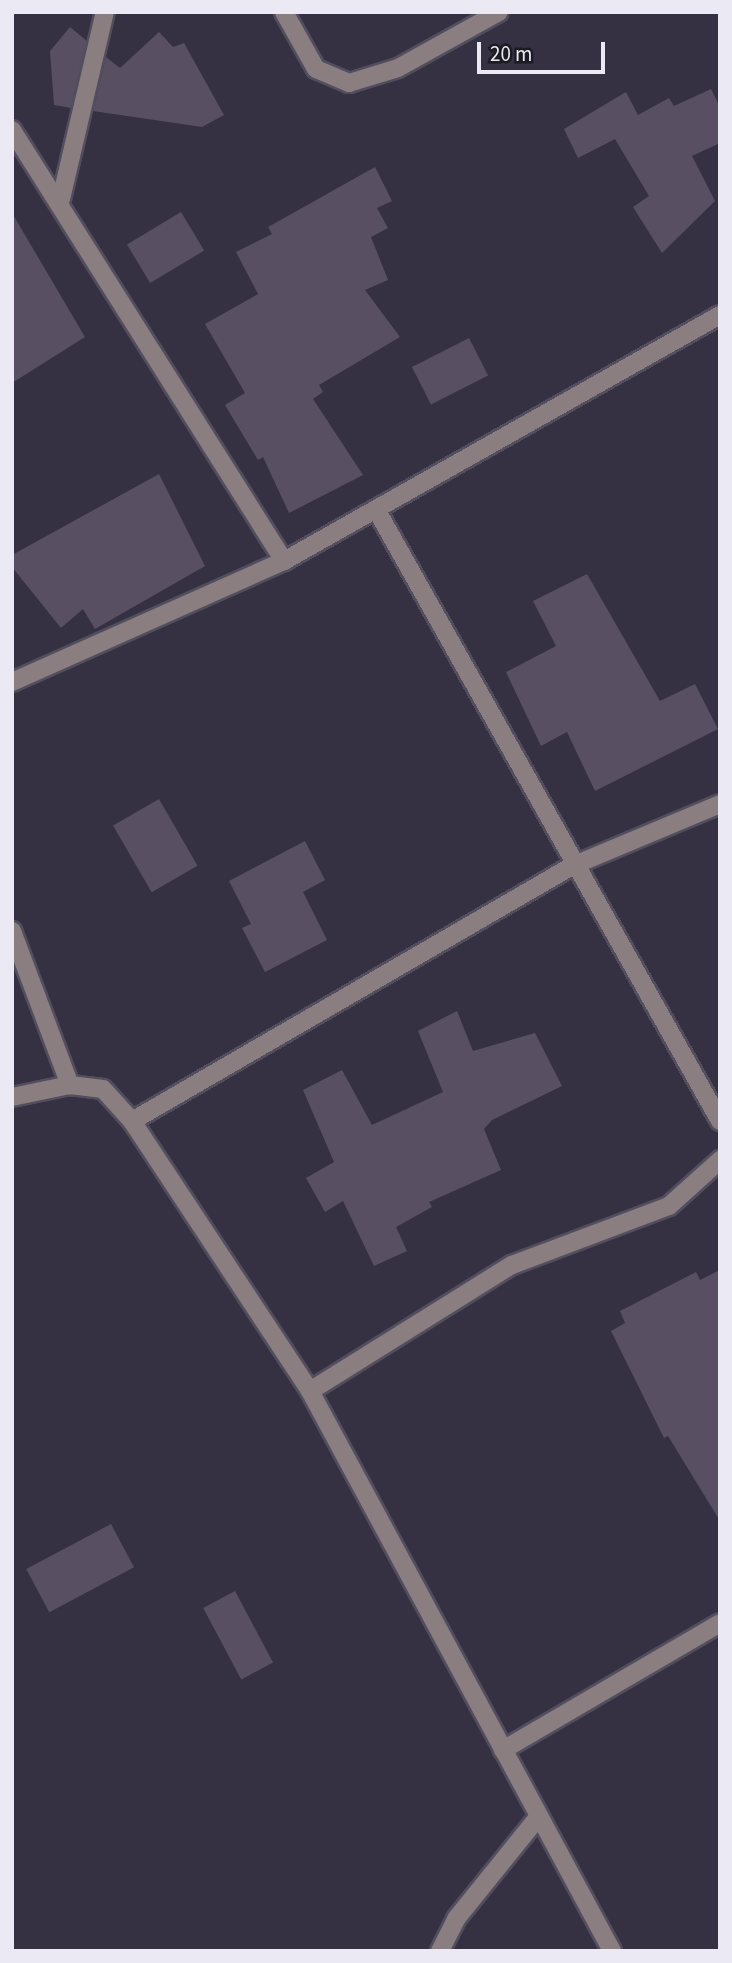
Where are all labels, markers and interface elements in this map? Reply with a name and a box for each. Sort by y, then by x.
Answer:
scale bar [480,28,608,72]
text: 20 m [490,39,532,69]

